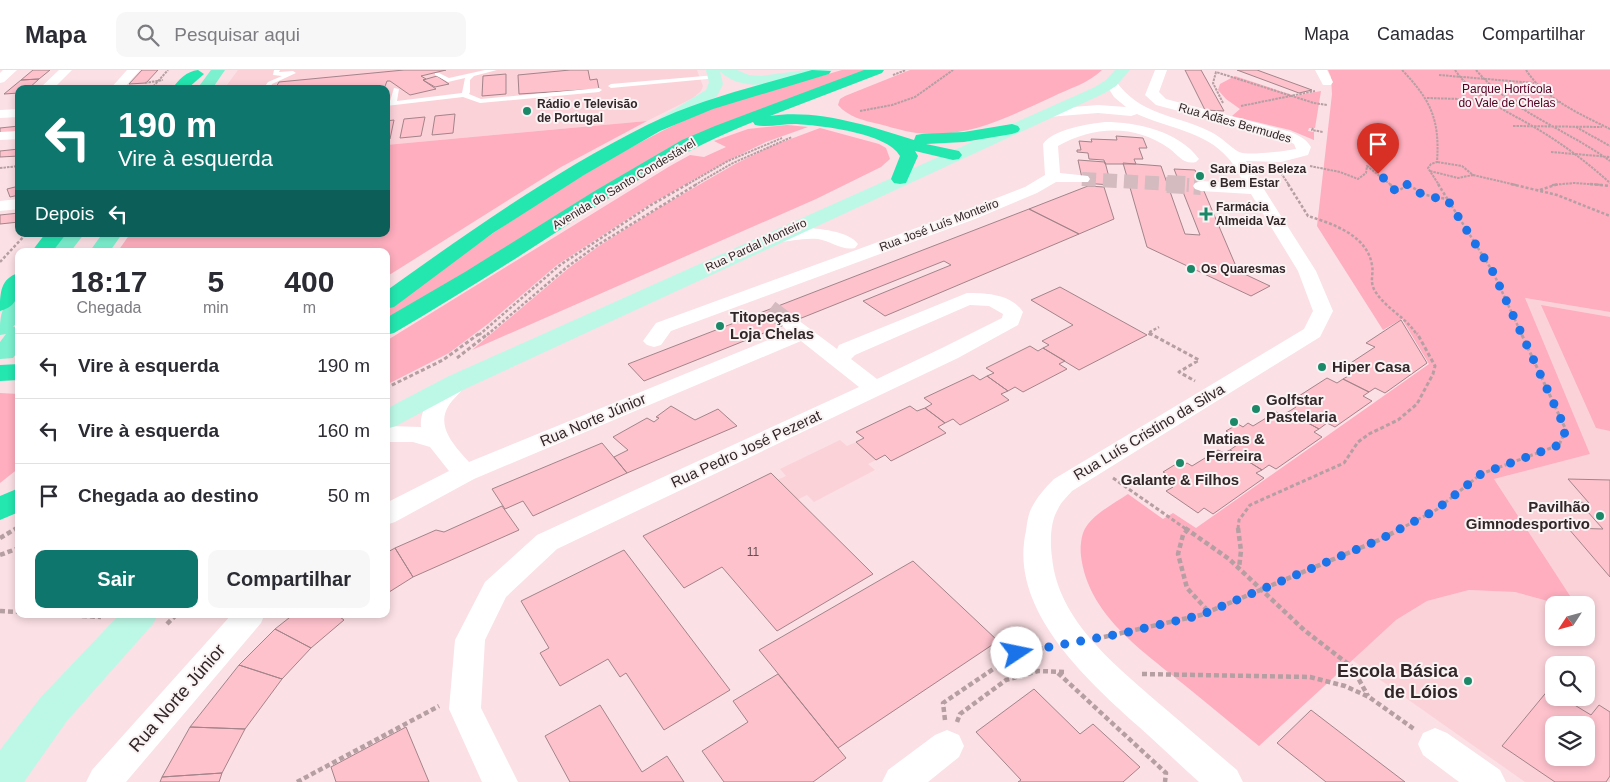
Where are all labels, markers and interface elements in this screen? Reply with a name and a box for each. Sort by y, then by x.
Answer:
search box [116,12,466,57]
text: Mapa [25,21,86,48]
icon: search [134,21,162,49]
text: Pesquisar aqui [174,24,300,45]
text: Mapa [1304,24,1349,44]
text: Camadas [1377,24,1454,44]
text: Compartilhar [1482,24,1585,44]
park label: Parque Hortícola do Vale de Chelas [1458,82,1556,110]
place label: Rádio e Televisão de Portugal [537,97,637,125]
street label: Rua Adães Bermudes [1177,100,1293,146]
icon: left [35,105,100,170]
text: 190 m [118,105,217,144]
marker: Rádio e Televisão de Portugal [521,105,533,117]
pin [1357,123,1399,174]
icon: arrive [1364,130,1392,158]
street label: Avenida do Santo Condestável [550,136,698,232]
text: Vire à esquerda [118,146,273,171]
place label: Sara Dias Beleza e Bem Estar [1210,162,1306,190]
marker: Sara Dias Beleza e Bem Estar [1194,170,1206,182]
street label: Rua José Luís Monteiro [877,196,1001,254]
icon: left [104,200,132,228]
place label: Farmácia Almeida Vaz [1216,200,1286,228]
text: Depois [35,203,94,224]
marker: Farmácia Almeida Vaz [1200,208,1212,220]
street label: Rua Pardal Monteiro [703,215,809,275]
place label: Os Quaresmas [1201,262,1286,276]
marker: Os Quaresmas [1185,263,1197,275]
text: 18:17 [71,265,147,298]
text: 5 [207,265,224,298]
text: 400 [284,265,334,298]
text: Chegada [76,299,141,316]
text: min [203,299,229,316]
text: m [303,299,316,316]
place label: Titopeças Loja Chelas [730,308,814,342]
marker: Titopeças Loja Chelas [714,320,726,332]
icon: left [35,352,63,380]
text: Vire à esquerda [78,355,219,376]
text: 190 m [317,355,370,376]
place label: Hiper Casa [1332,358,1411,375]
marker: Hiper Casa [1316,361,1328,373]
street label: Rua Luís Cristino da Silva [1070,380,1228,483]
street label: Rua Norte Júnior [537,390,648,450]
place label: Golfstar Pastelaria [1266,391,1338,425]
marker: Golfstar Pastelaria [1250,403,1262,415]
street label: Rua Pedro José Pezerat [668,406,824,491]
marker: Matias & Ferreira [1228,416,1240,428]
icon: left [35,417,63,445]
text: Vire à esquerda [78,420,219,441]
text: 160 m [317,420,370,441]
place label: Matias & Ferreira [1203,430,1265,464]
marker: Galante & Filhos [1174,457,1186,469]
place label: Galante & Filhos [1121,471,1239,488]
icon: arrive [35,482,63,510]
text: Chegada ao destino [78,485,259,506]
text: 50 m [328,485,370,506]
place label: Pavilhão Gimnodesportivo [1466,498,1590,532]
marker: Pavilhão Gimnodesportivo [1594,510,1606,522]
house number: 11 [747,545,760,559]
button: Sair [35,550,198,608]
button: Compartilhar [208,550,370,608]
north arrow [1545,596,1595,646]
map controls [1545,596,1595,766]
position arrow [990,626,1042,678]
street label: Rua Norte Júnior [125,640,229,756]
button: search [1545,656,1595,706]
place label: Escola Básica de Lóios [1337,661,1459,702]
marker: Escola Básica de Lóios [1462,675,1474,687]
button: layers [1545,716,1595,766]

